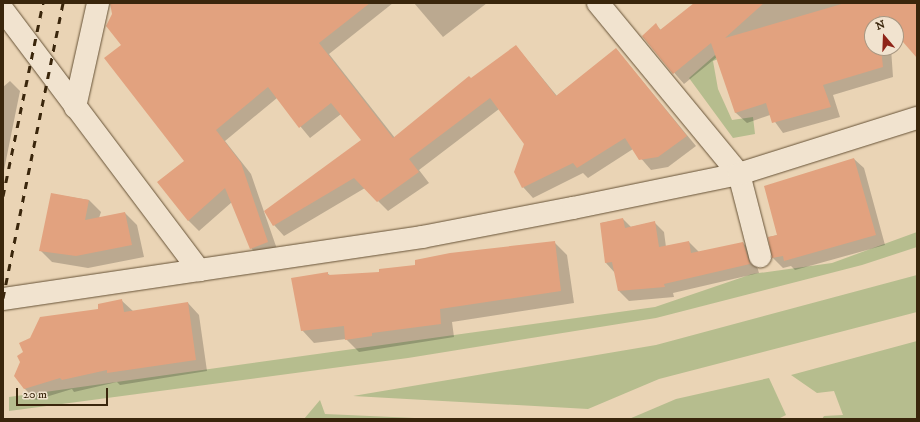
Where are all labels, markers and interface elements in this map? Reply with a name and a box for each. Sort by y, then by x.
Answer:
north arrow [864,16,904,56]
text: N [874,18,887,34]
scale bar [18,380,110,406]
text: 20 m [23,387,47,402]

